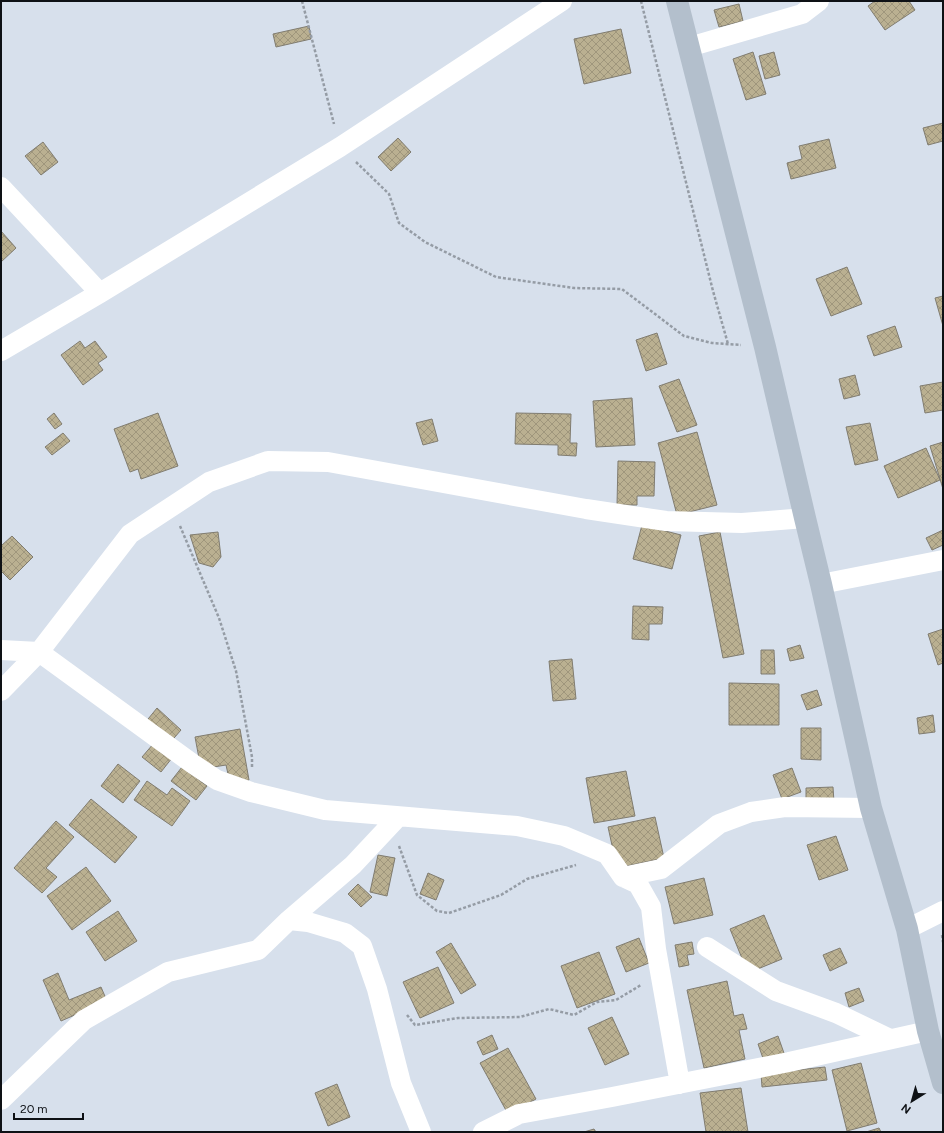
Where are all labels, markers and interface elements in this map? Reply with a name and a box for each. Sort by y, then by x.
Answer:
north arrow [892,1081,932,1121]
scale bar [14,1095,83,1121]
text: N [899,1101,914,1116]
text: 20 m [20,1102,48,1116]

